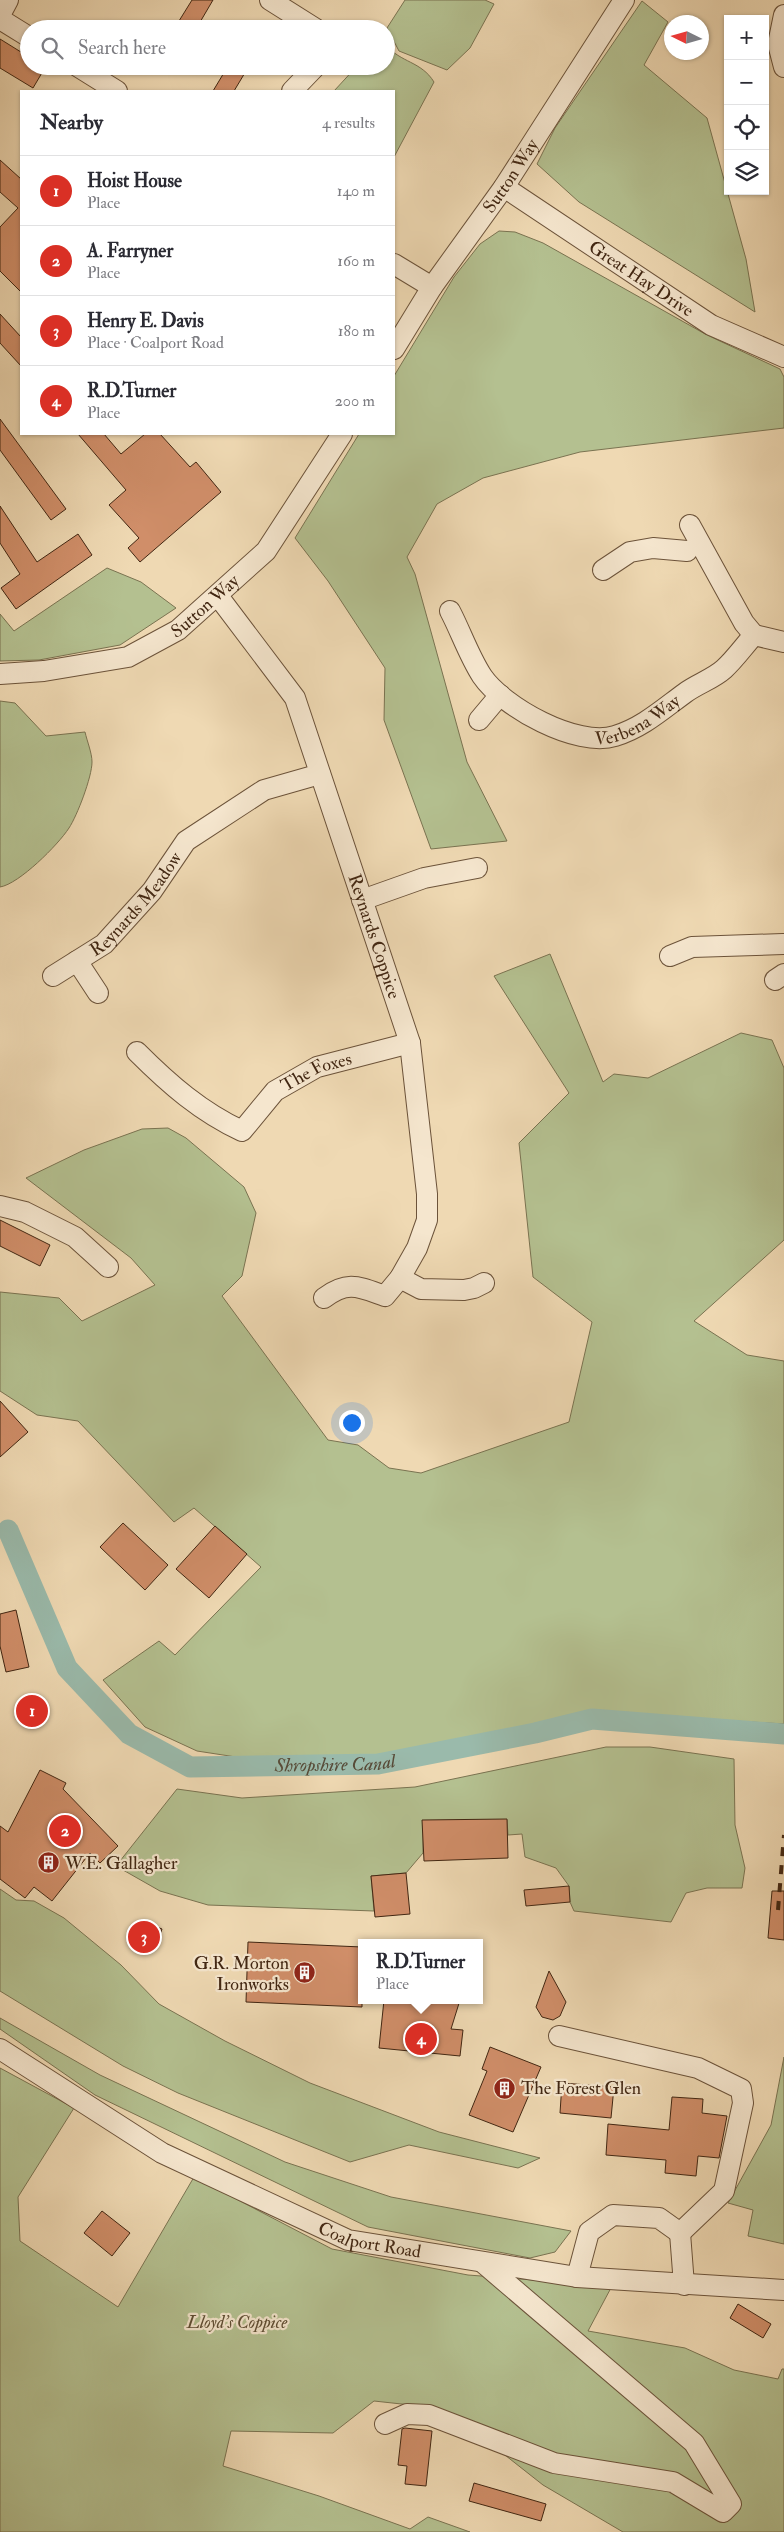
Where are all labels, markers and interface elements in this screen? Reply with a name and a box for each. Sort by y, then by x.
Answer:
north arrow [664,15,709,60]
map controls [724,15,769,195]
button: + [724,15,769,60]
search box [20,20,395,75]
icon: search [38,34,66,62]
text: Search here [78,36,166,60]
button: − [724,60,769,105]
button: locate [724,105,769,150]
text: Nearby [40,109,103,136]
text: 4 results [322,113,375,133]
street label: Sutton Way [478,133,544,217]
button: layers [724,150,769,195]
text: Hoist House [87,169,182,193]
text: 1 [53,181,59,201]
text: 140 m [337,181,375,201]
text: Place [87,193,120,213]
street label: Great Hay Drive [584,235,699,322]
text: A. Farryner [87,239,173,263]
text: 2 [52,251,60,271]
text: 160 m [337,251,375,271]
text: Place [87,263,120,283]
text: Henry E. Davis [87,309,204,333]
text: 3 [53,321,59,341]
text: 180 m [338,321,375,341]
text: Place · Coalport Road [87,333,224,353]
text: R.D.Turner [87,379,176,403]
text: 4 [52,391,60,411]
text: 200 m [335,391,375,411]
text: Place [87,403,120,423]
street label: Sutton Way [167,569,245,643]
street label: Verbena Way [594,689,686,750]
street label: Reynards Meadow [85,847,187,962]
street label: Reynards Coppice [343,871,406,1002]
street label: The Foxes [277,1047,354,1097]
your location [339,1410,365,1436]
pin: 1 [16,1692,48,1730]
water label: Shropshire Canal [273,1749,399,1778]
pin: 2 [49,1812,81,1850]
building icon: W.E. Gallagher [37,1851,61,1875]
place label: W.E. Gallagher [64,1852,178,1875]
pin: 3 [128,1918,160,1956]
popup [358,1939,483,2004]
text: R.D.Turner [376,1950,465,1974]
place label: G.R. Morton Ironworks [194,1952,289,1996]
building icon: G.R. Morton Ironworks [293,1961,317,1985]
text: Place [376,1974,409,1994]
pin: 4 [405,2020,437,2058]
building icon: The Forest Glen [493,2076,517,2100]
place label: The Forest Glen [521,2077,641,2100]
street label: Coalport Road [314,2216,423,2263]
park label: Lloyd's Coppice [186,2311,288,2334]

